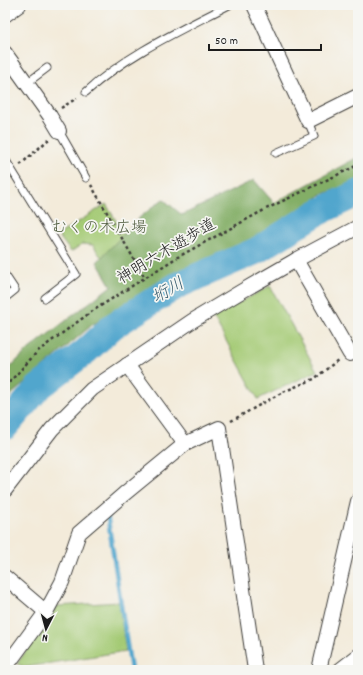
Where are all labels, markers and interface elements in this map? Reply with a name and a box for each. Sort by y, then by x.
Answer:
scale bar [209,26,321,52]
text: 50 m [215,33,238,50]
street label: 神明六木遊歩道 [113,213,221,291]
park label: むくの木広場 [51,217,147,240]
water label: 垳川 [148,273,190,311]
north arrow [26,609,66,649]
text: N [41,629,49,645]

